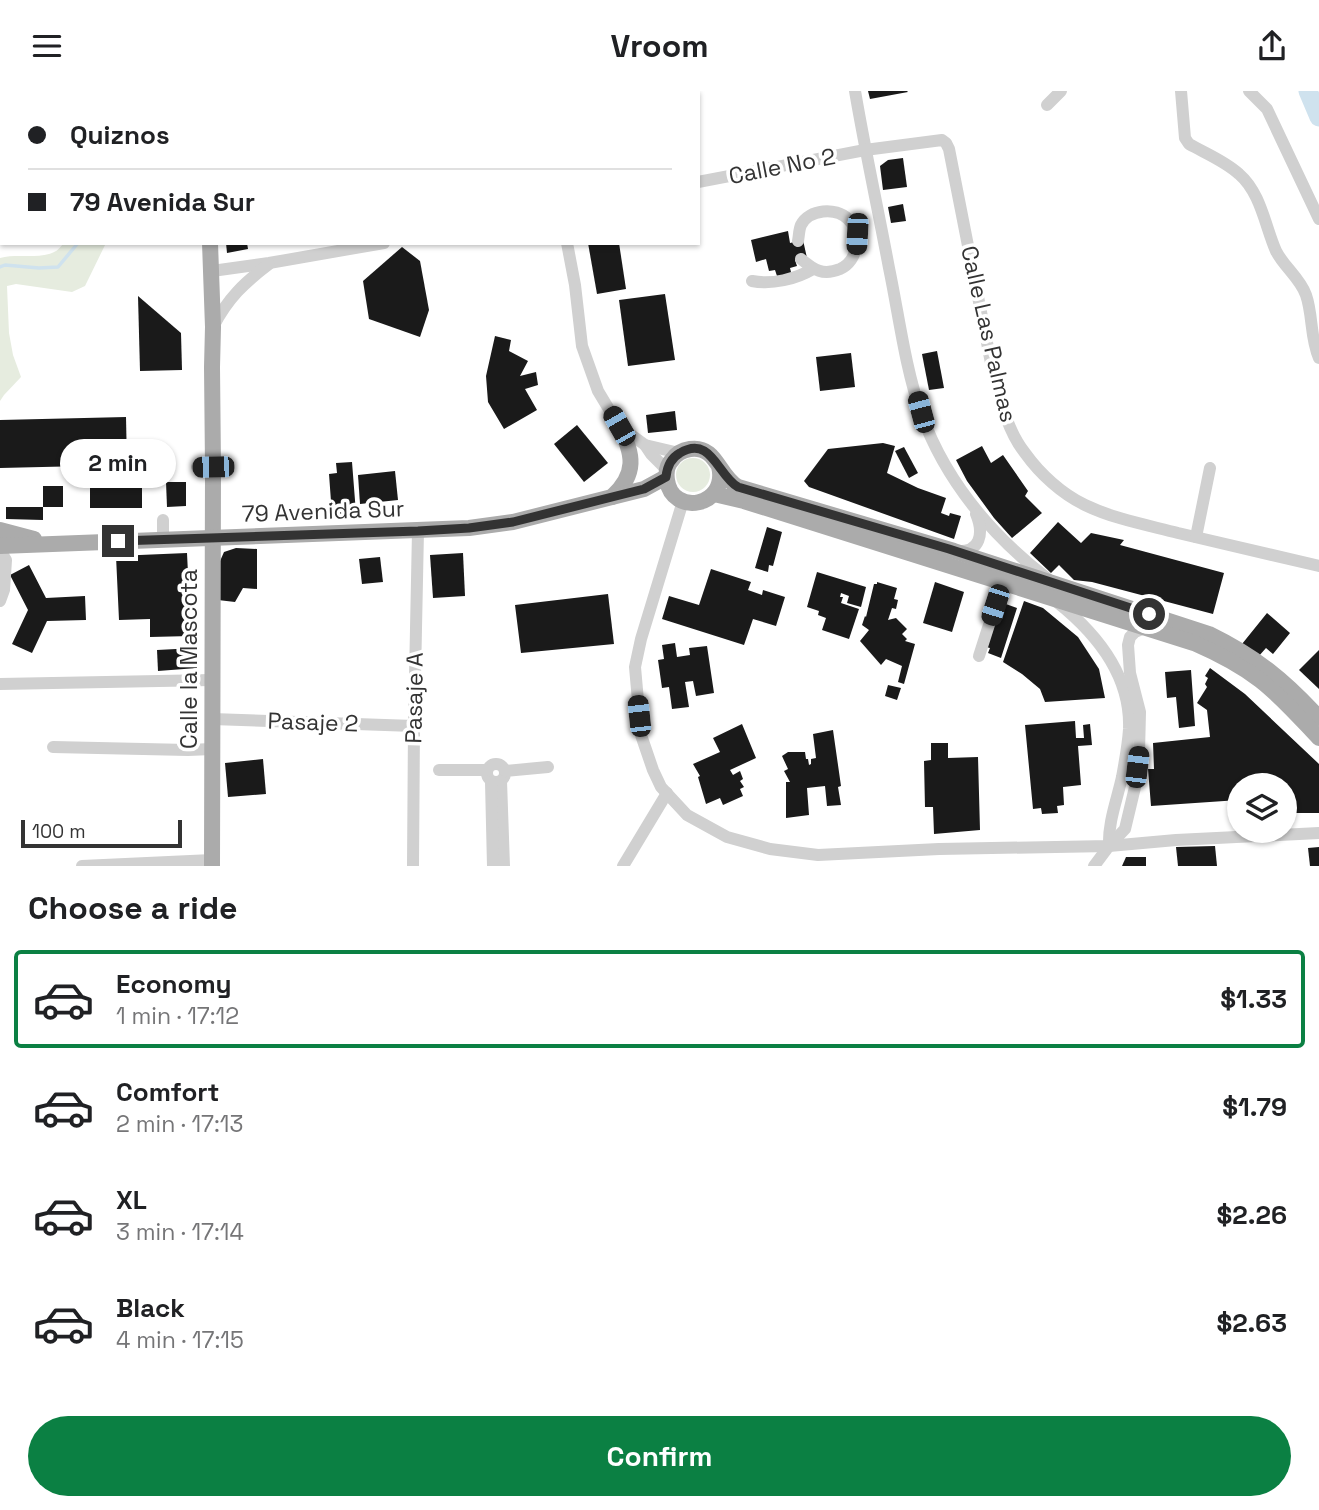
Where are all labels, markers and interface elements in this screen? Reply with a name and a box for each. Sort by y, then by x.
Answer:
text: Vroom [610,26,709,66]
icon: menu [28,27,66,65]
icon: share [1253,27,1291,65]
text: Quiznos [70,118,170,152]
street label: Calle No 2 [726,141,838,191]
text: 79 Avenida Sur [70,185,255,219]
car [846,212,869,256]
street label: Calle Las Palmas [954,243,1024,425]
car [906,389,937,435]
car [600,403,639,449]
callout: 2 min [60,440,176,489]
text: 2 min [88,448,148,478]
car [192,456,235,478]
street label: 79 Avenida Sur [241,493,405,529]
route end [102,525,134,557]
street label: Calle la Mascota [174,569,204,749]
car [979,582,1012,628]
route start [1133,598,1165,630]
street label: Pasaje A [398,652,430,744]
car [627,694,652,738]
street label: Pasaje 2 [267,705,359,739]
car [1125,745,1150,789]
map controls [1227,773,1297,843]
button: layers [1227,773,1297,843]
scale bar [21,817,182,849]
text: 100 m [32,819,86,844]
text: Choose a ride [28,888,238,928]
text: Economy [116,967,232,1001]
icon: car [32,968,95,1031]
text: $1.33 [1220,982,1287,1016]
text: 1 min · 17:12 [116,1001,239,1031]
text: Comfort [116,1075,219,1109]
icon: car [32,1076,95,1139]
text: $1.79 [1222,1090,1287,1124]
text: 2 min · 17:13 [116,1109,243,1139]
text: XL [116,1183,147,1217]
icon: car [32,1184,95,1247]
text: $2.26 [1217,1198,1287,1232]
text: 3 min · 17:14 [116,1217,244,1247]
text: Black [116,1291,185,1325]
icon: car [32,1292,95,1355]
text: $2.63 [1216,1306,1287,1340]
text: 4 min · 17:15 [116,1325,244,1355]
button: Confirm [28,1416,1291,1496]

